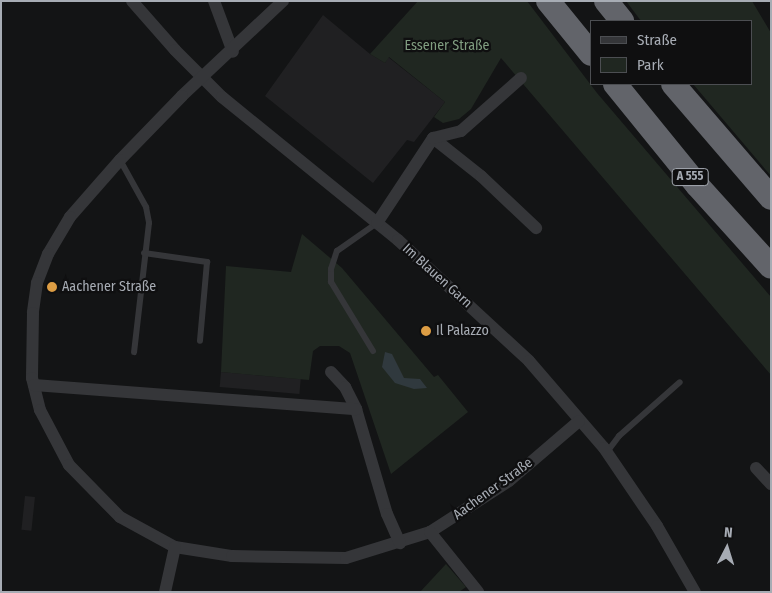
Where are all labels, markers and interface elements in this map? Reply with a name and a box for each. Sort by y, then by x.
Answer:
legend [590,20,752,85]
text: Straße [637,31,677,49]
park label: Essener Straße [405,38,489,54]
text: Park [637,56,664,74]
road number: A 555 [671,168,709,186]
street label: Im Blauen Garn [399,240,475,312]
place label: Aachener Straße [62,279,156,295]
marker: Aachener Straße [46,281,58,293]
place label: Il Palazzo [436,323,489,339]
marker: Il Palazzo [420,325,432,337]
street label: Aachener Straße [450,455,536,523]
north arrow [702,523,752,573]
text: N [723,524,733,541]

